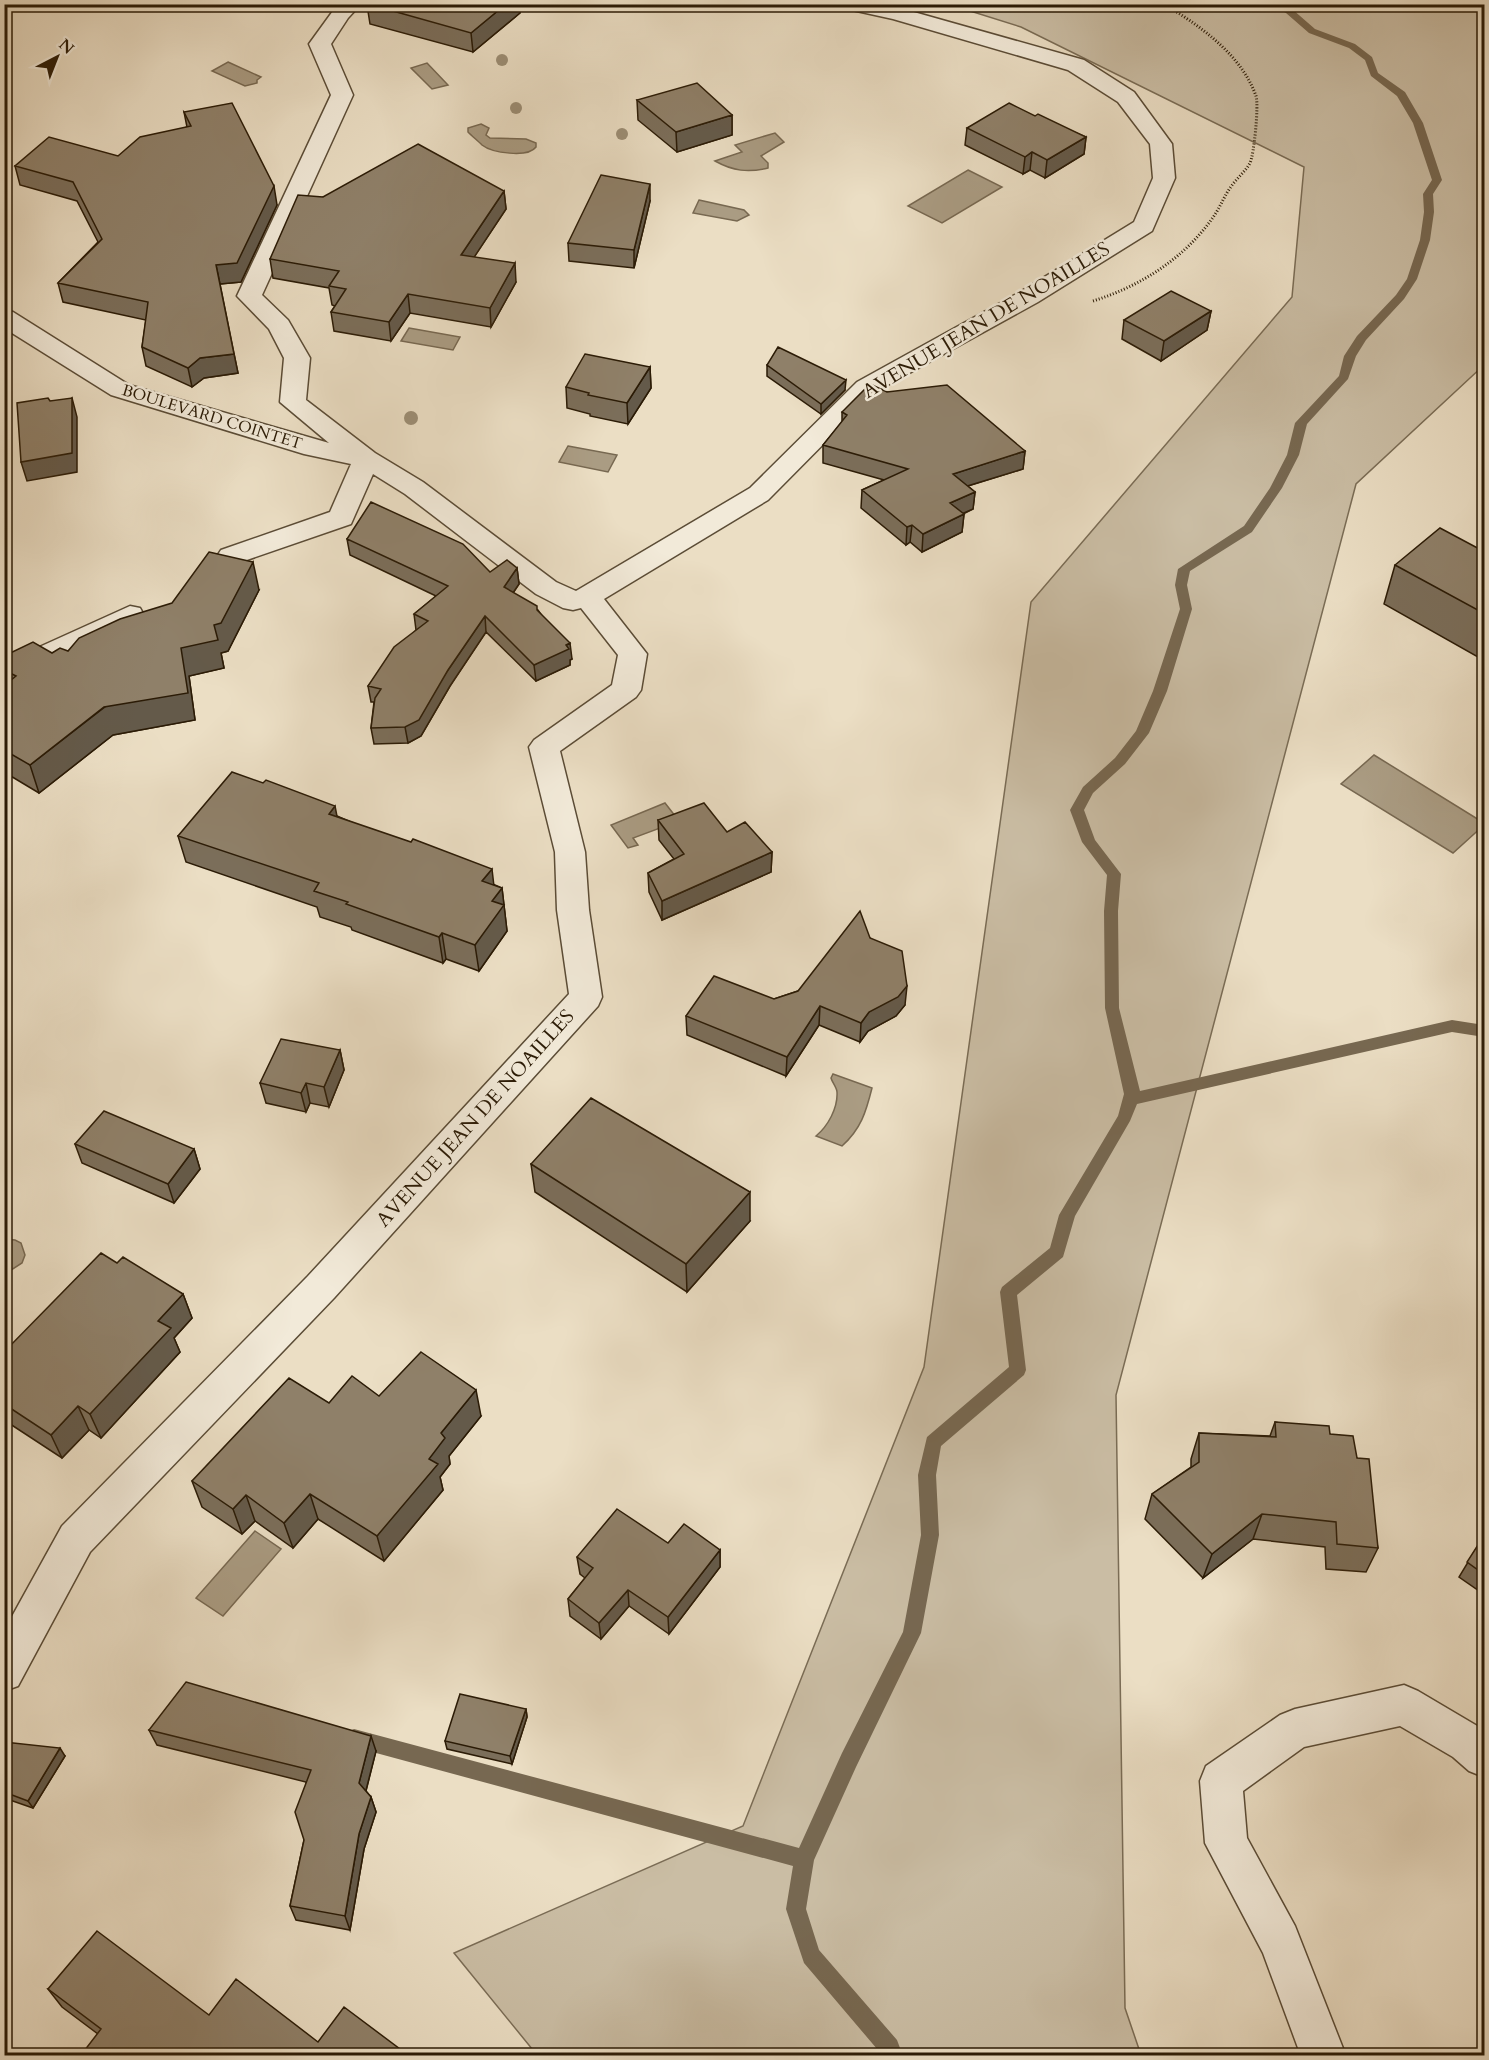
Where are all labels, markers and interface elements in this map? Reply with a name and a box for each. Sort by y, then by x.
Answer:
north arrow [27,27,87,87]
text: N [54,34,79,59]
street label: AVENUE JEAN DE NOAILLES [857,235,1115,405]
street label: BOULEVARD COINTET [119,379,305,455]
street label: AVENUE JEAN DE NOAILLES [370,1003,580,1233]

